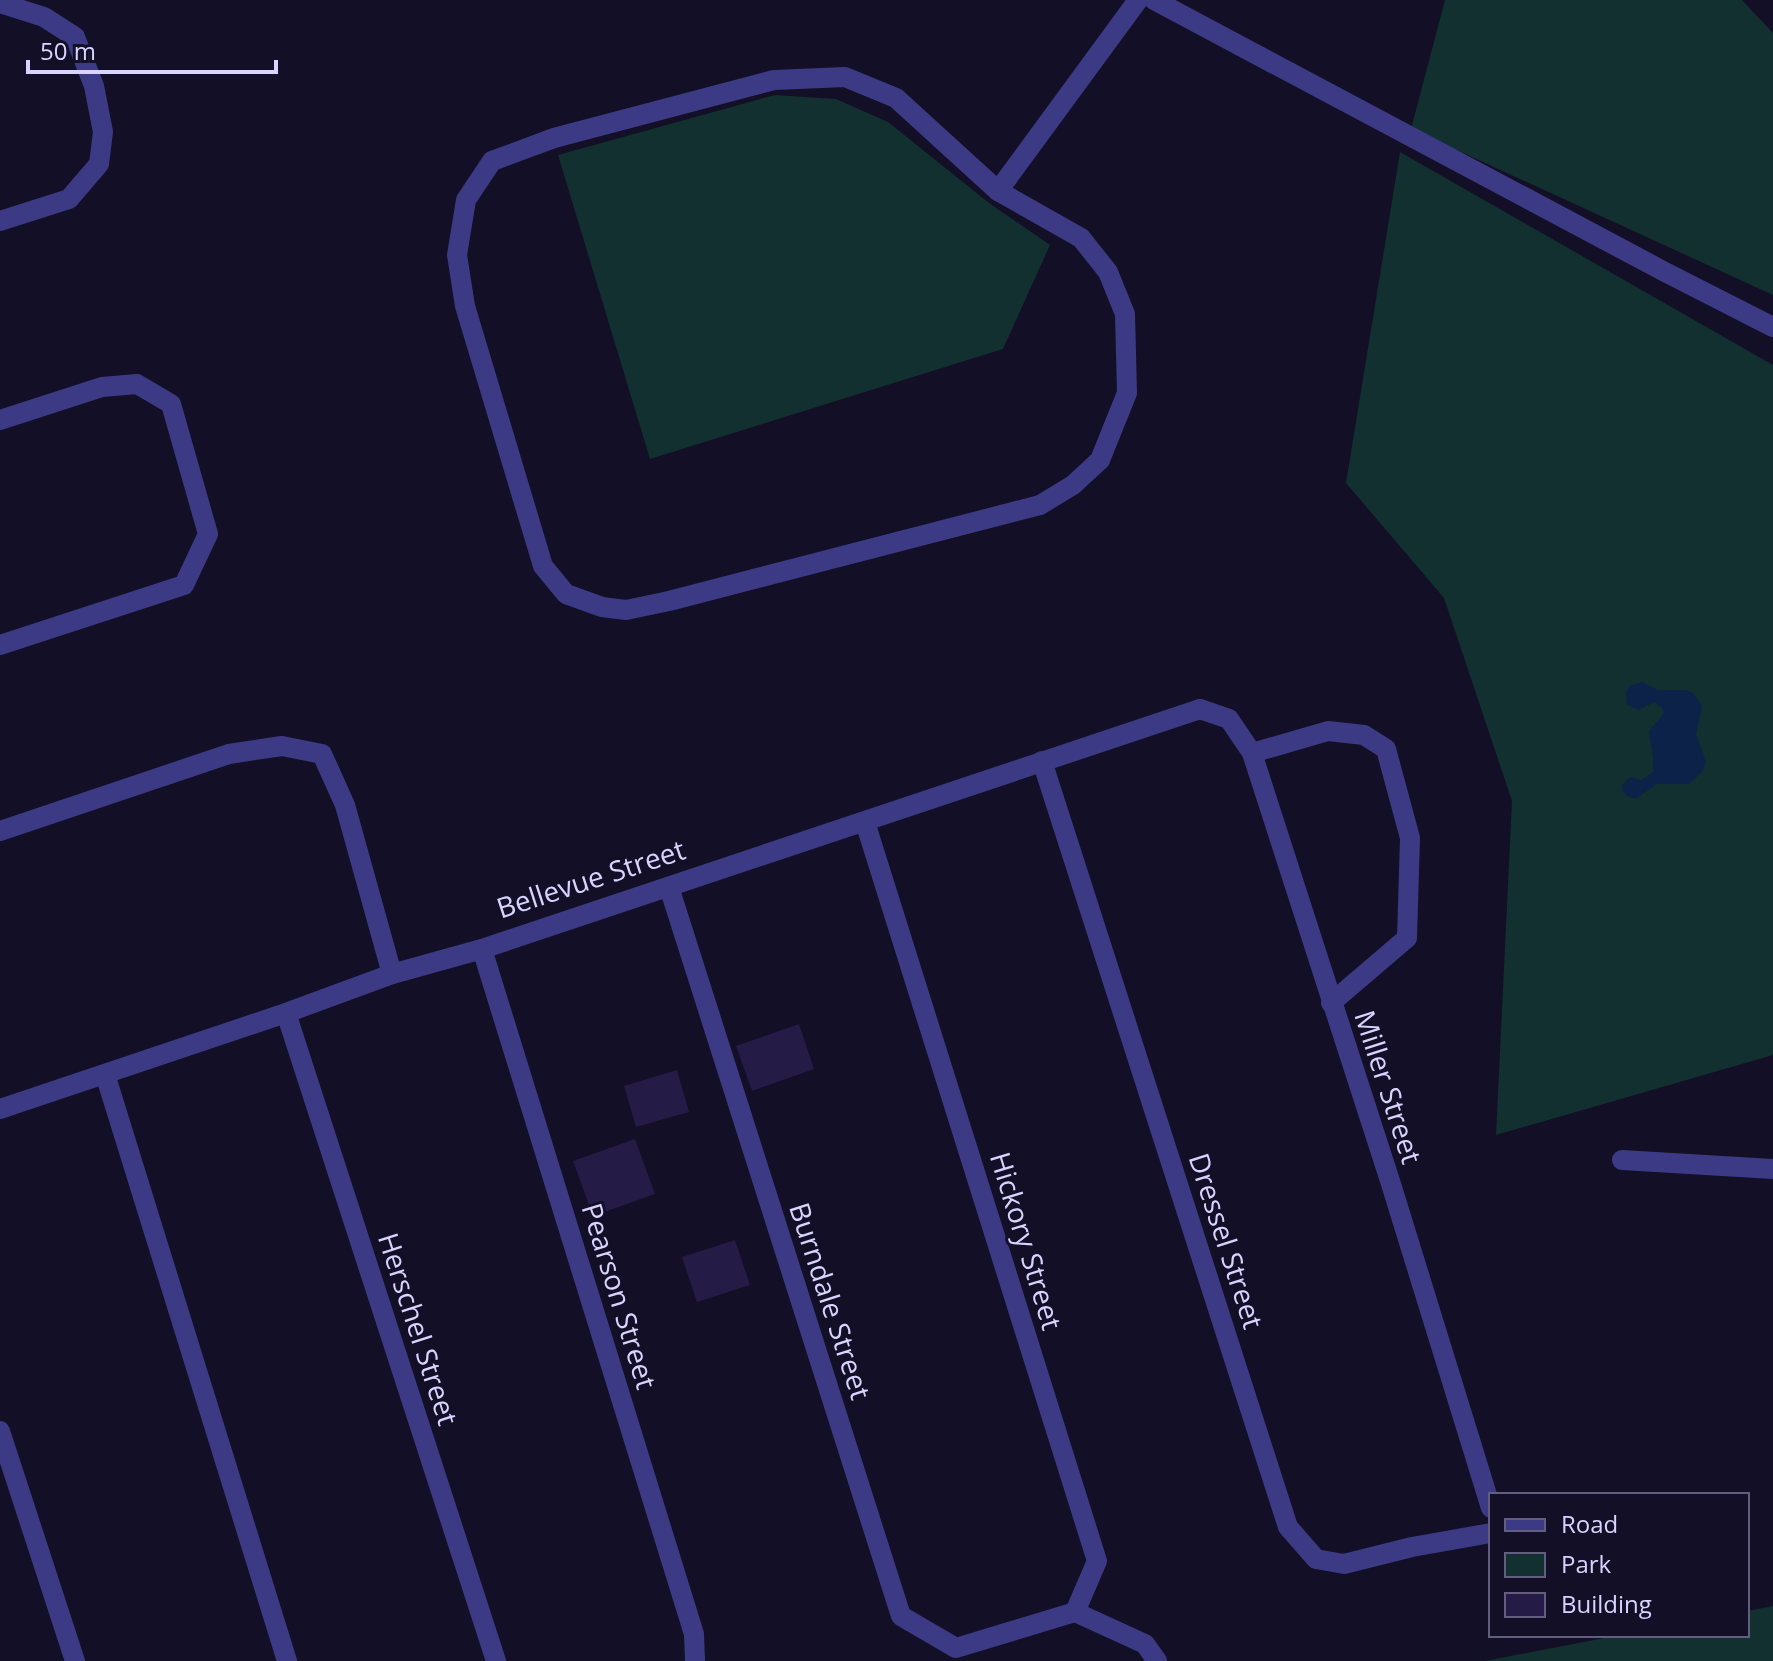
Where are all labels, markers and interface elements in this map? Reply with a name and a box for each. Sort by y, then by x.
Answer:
scale bar [28,24,276,74]
text: 50 m [40,34,96,67]
street label: Bellevue Street [492,830,690,926]
street label: Miller Street [1346,1005,1432,1168]
street label: Hickory Street [982,1147,1072,1334]
street label: Dressel Street [1181,1148,1273,1333]
street label: Burndale Street [781,1197,881,1404]
street label: Pearson Street [574,1198,666,1393]
street label: Herschel Street [370,1228,468,1430]
legend [1489,1493,1749,1637]
text: Road [1561,1507,1618,1540]
text: Park [1561,1547,1612,1580]
text: Building [1561,1587,1652,1620]

